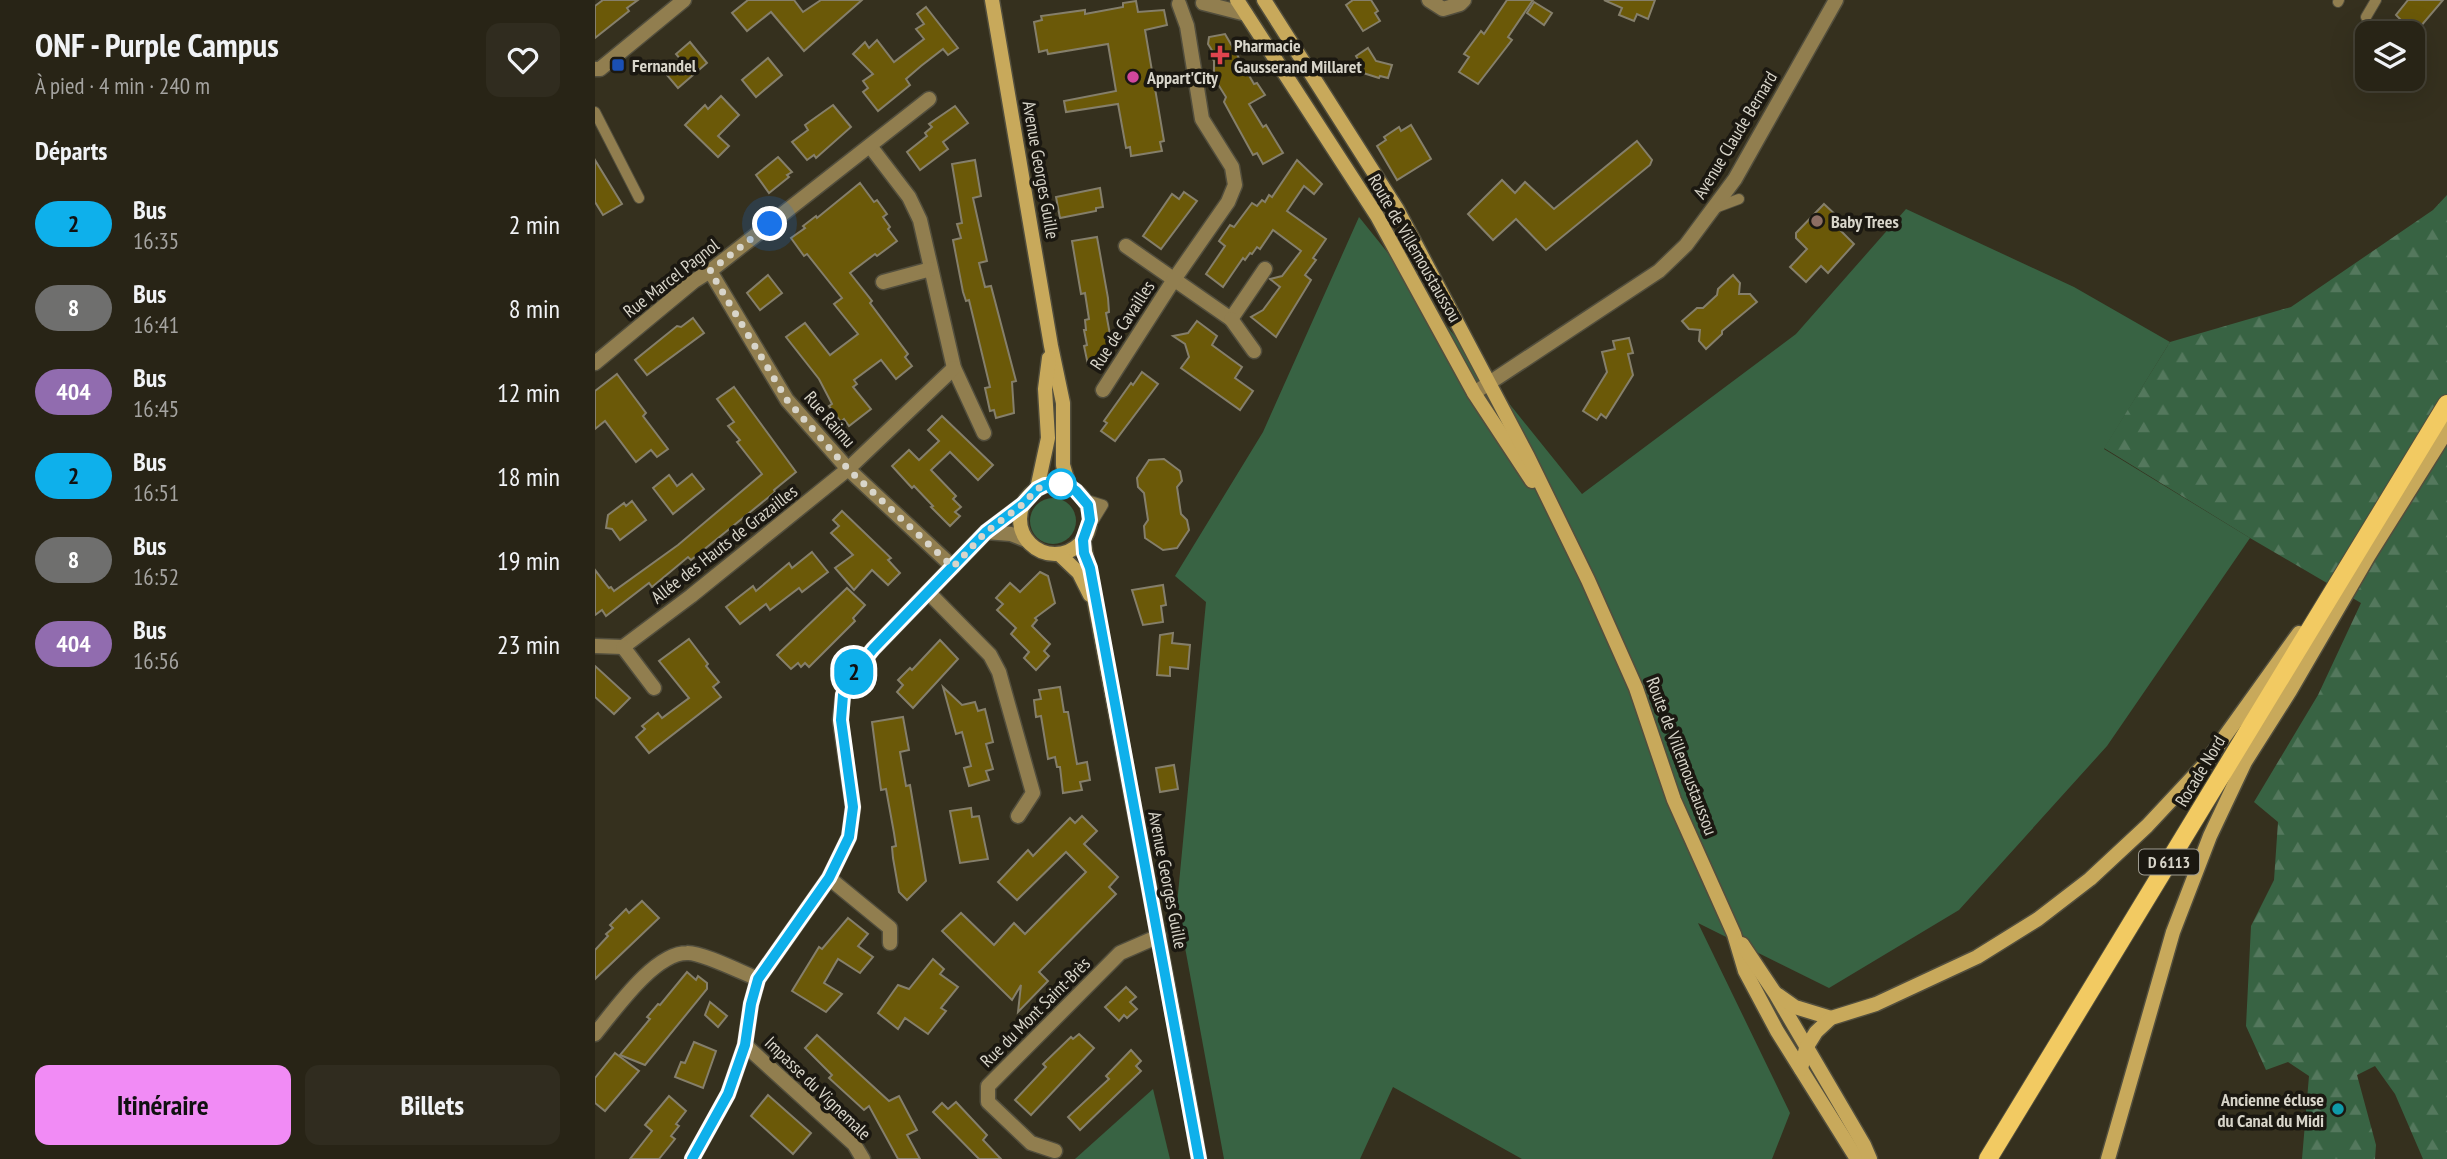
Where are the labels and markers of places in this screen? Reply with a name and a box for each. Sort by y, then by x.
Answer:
place label: Pharmacie Gausserand Millaret [1234,34,1362,78]
marker: Pharmacie Gausserand Millaret [1212,47,1228,63]
place label: Fernandel [632,54,697,77]
marker: Fernandel [610,57,626,73]
place label: Appart'City [1146,66,1219,89]
marker: Appart'City [1125,69,1141,85]
place label: Baby Trees [1831,210,1899,233]
marker: Baby Trees [1809,213,1825,229]
unlabelled marker [1046,469,1076,499]
place label: Ancienne écluse du Canal du Midi [2218,1088,2324,1132]
marker: Ancienne écluse du Canal du Midi [2330,1101,2346,1117]

